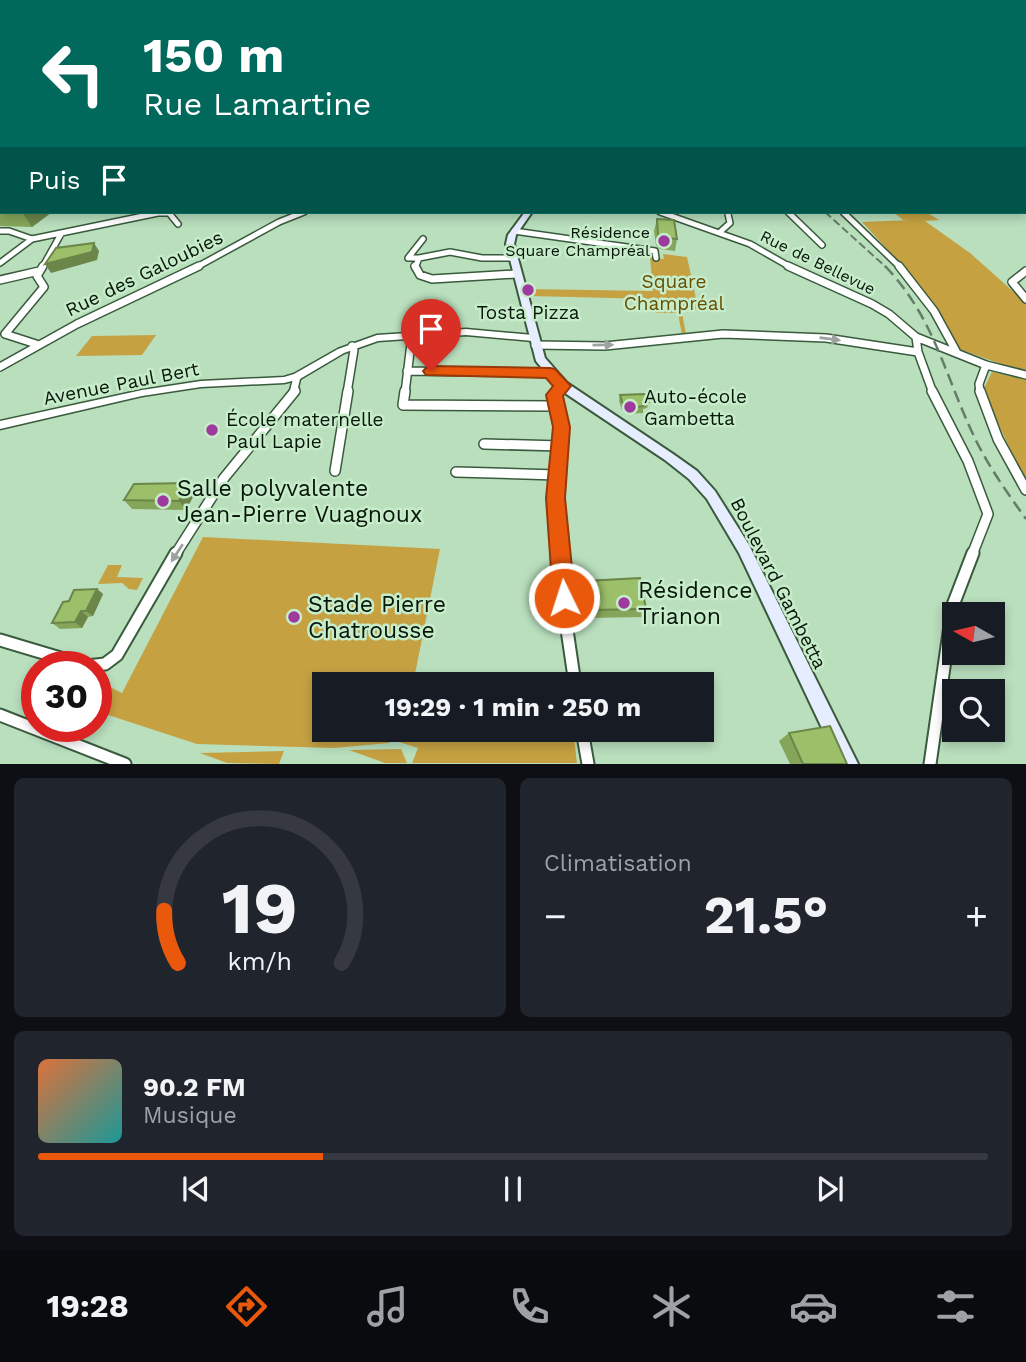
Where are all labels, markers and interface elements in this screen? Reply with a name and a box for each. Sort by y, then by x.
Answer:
text: 150 m [143,26,284,84]
icon: left [28,28,119,119]
text: Rue Lamartine [143,85,371,123]
icon: arrive [95,161,133,199]
text: Puis [28,165,81,195]
place label: Résidence Square Champréal [505,223,650,260]
street label: Rue des Galoubies [62,225,227,322]
street label: Rue de Bellevue [757,226,878,299]
marker: Résidence Square Champréal [656,233,672,249]
park label: Square Champréal [624,270,724,315]
marker: Tosta Pizza [520,282,536,298]
pin [401,299,461,371]
place label: Tosta Pizza [476,301,580,324]
icon: arrive [412,310,450,348]
one-way arrow [819,334,841,345]
one-way arrow [592,340,614,351]
street label: Avenue Paul Bert [41,357,201,410]
place label: Auto-école Gambetta [644,385,747,430]
marker: Auto-école Gambetta [622,399,638,415]
place label: École maternelle Paul Lapie [226,408,384,453]
marker: École maternelle Paul Lapie [204,422,220,438]
place label: Salle polyvalente Jean-Pierre Vuagnoux [177,475,422,528]
marker: Salle polyvalente Jean-Pierre Vuagnoux [155,493,171,509]
street label: Boulevard Gambetta [725,494,832,673]
one-way arrow [171,543,184,562]
position arrow [527,561,601,635]
place label: Résidence Trianon [638,577,753,630]
place label: Stade Pierre Chatrousse [308,591,446,644]
marker: Résidence Trianon [616,595,632,611]
north arrow [942,602,1004,665]
map controls [942,602,1005,742]
marker: Stade Pierre Chatrousse [286,609,302,625]
speed limit sign: 30 [21,651,112,742]
button: search [942,679,1005,742]
text: 19:29 · 1 min · 250 m [385,692,641,722]
text: Climatisation [544,850,692,877]
text: 19 [222,866,298,952]
text: 21.5° [704,885,828,946]
text: − [544,894,567,938]
text: + [965,894,988,938]
text: km/h [228,947,292,976]
text: 90.2 FM [143,1072,246,1102]
text: Musique [143,1102,237,1129]
icon: previous [177,1170,215,1208]
icon: pause [494,1170,532,1208]
icon: next [811,1170,849,1208]
icon: directions [222,1282,271,1331]
icon: music [363,1282,412,1331]
icon: phone [505,1282,554,1331]
icon: climate [647,1282,696,1331]
icon: car [789,1282,838,1331]
icon: filters [931,1282,980,1331]
text: 19:28 [46,1287,129,1325]

